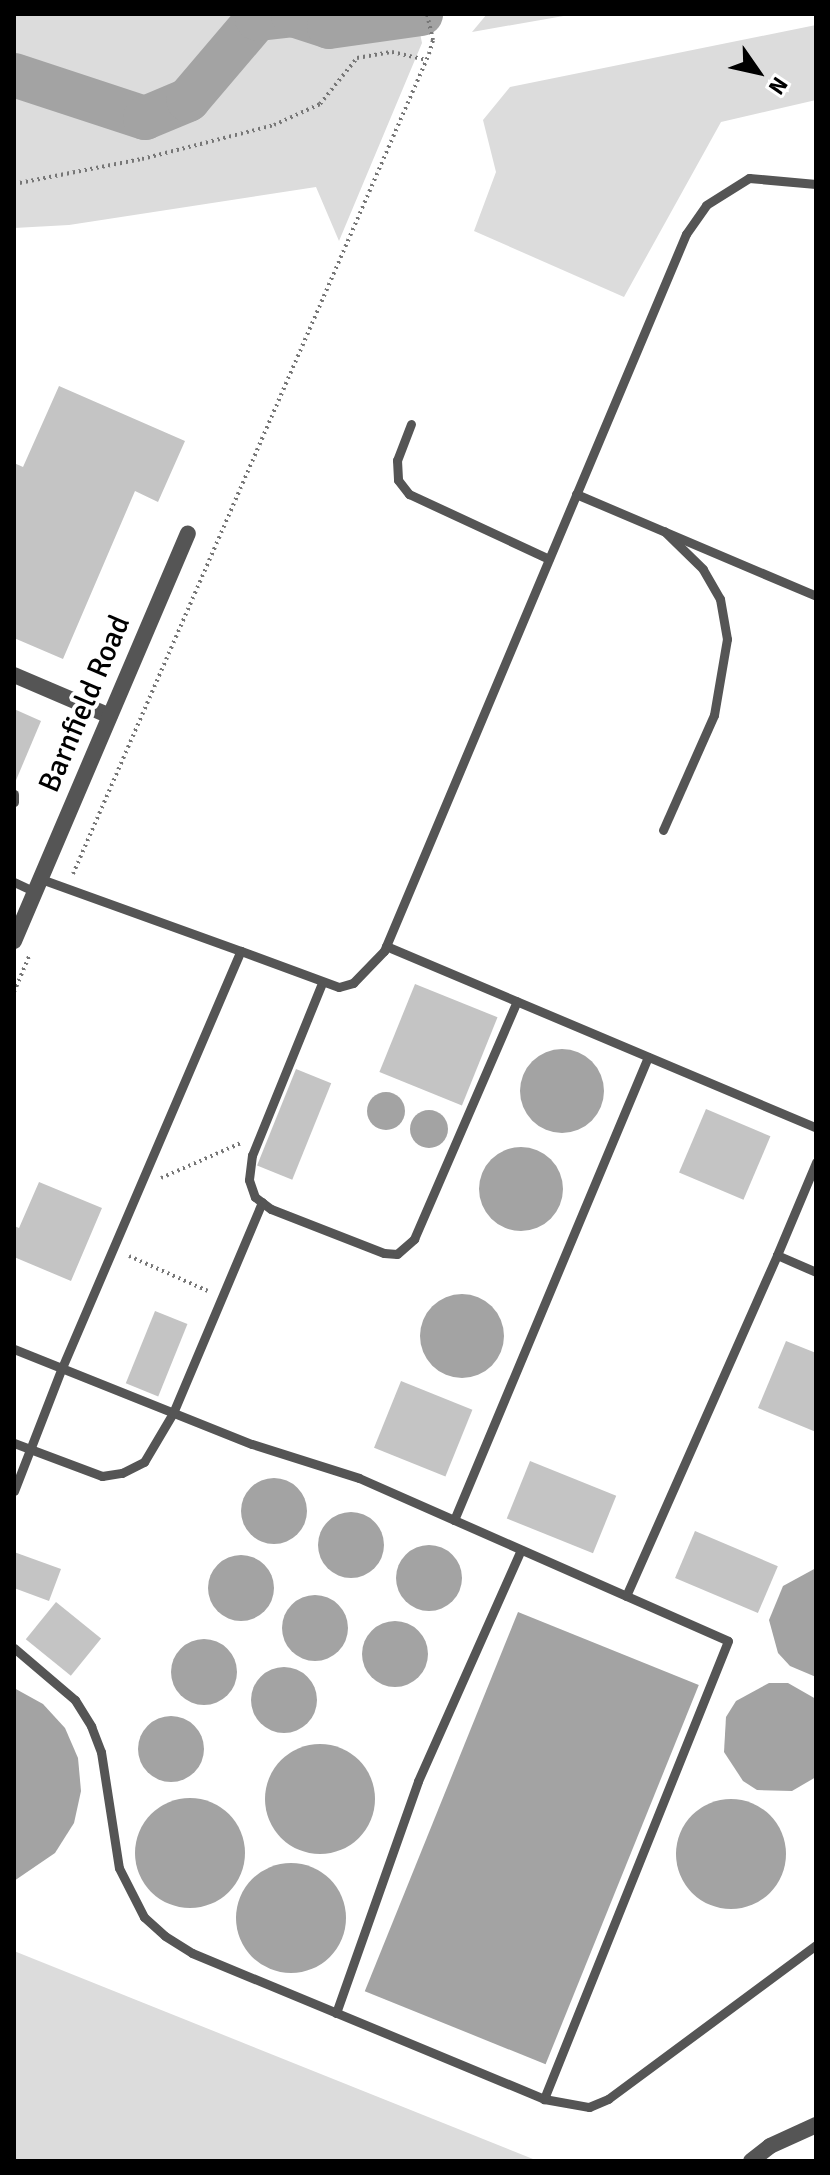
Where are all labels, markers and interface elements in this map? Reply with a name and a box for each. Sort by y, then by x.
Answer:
north arrow [718,32,798,112]
text: N [763,72,794,100]
street label: Barnfield Road [32,610,138,798]

